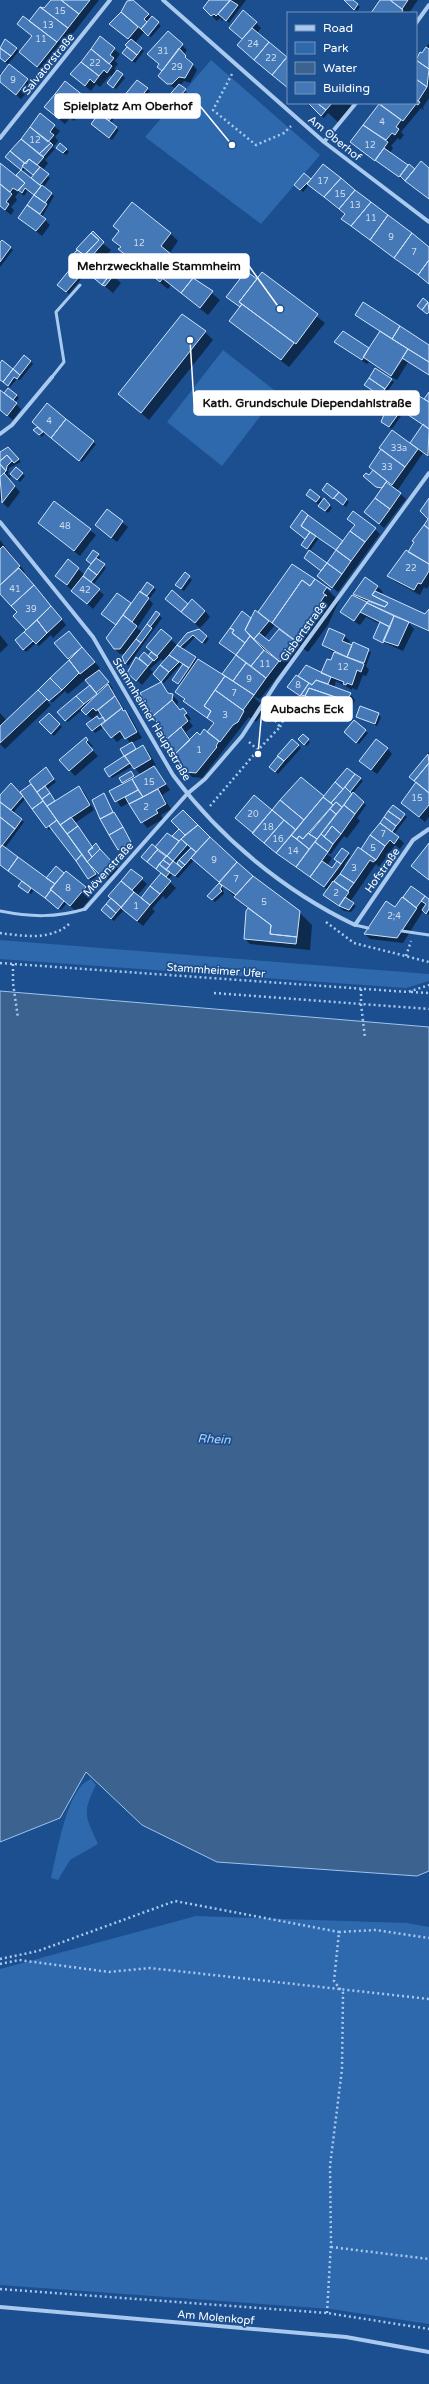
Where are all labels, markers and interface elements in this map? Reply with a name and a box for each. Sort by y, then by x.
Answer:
house number: 15 [54,6,66,17]
legend [287,12,417,104]
house number: 13 [42,20,54,31]
text: Road [323,21,353,35]
street label: Salvatorstraße [20,31,77,98]
house number: 11 [35,34,47,45]
house number: 24 [247,39,259,50]
text: Park [323,41,349,55]
house number: 31 [157,46,169,57]
house number: 22 [265,53,277,64]
house number: 22 [89,58,101,69]
text: Water [323,61,358,75]
house number: 29 [171,62,183,73]
house number: 9 [10,75,16,86]
text: Building [323,81,370,95]
callout: Spielplatz Am Oberhof [55,94,200,118]
text: Spielplatz Am Oberhof [63,99,193,114]
street label: Am Oberhof [305,113,365,164]
house number: 4 [379,117,385,128]
house number: 12 [29,135,41,146]
house number: 12 [364,140,376,151]
house number: 17 [317,176,329,187]
house number: 15 [334,189,346,200]
house number: 13 [349,200,361,211]
house number: 11 [365,213,377,224]
house number: 9 [388,232,394,243]
house number: 12 [133,238,145,249]
house number: 7 [411,247,417,258]
callout: Mehrzweckhalle Stammheim [69,254,249,278]
text: Mehrzweckhalle Stammheim [77,259,241,273]
callout: Kath. Grundschule Diependahlstraße [194,391,419,415]
text: Kath. Grundschule Diependahlstraße [203,396,412,411]
house number: 4 [46,416,52,427]
house number: 33a [391,443,407,454]
house number: 33 [381,462,393,473]
house number: 48 [59,521,71,532]
house number: 22 [405,563,417,574]
house number: 41 [9,584,21,595]
house number: 42 [79,585,91,596]
street label: Gisbertstraße [277,599,329,664]
house number: 39 [25,604,37,615]
street label: Stammheimer Hauptstraße [110,655,193,783]
house number: 11 [259,659,271,670]
house number: 12 [337,662,349,673]
house number: 9 [246,674,252,685]
house number: 8 [295,680,301,691]
house number: 7 [231,688,237,699]
callout: Aubachs Eck [262,697,352,721]
text: Aubachs Eck [270,702,344,716]
house number: 3 [222,710,228,721]
house number: 1 [196,745,202,756]
house number: 15 [143,777,155,788]
house number: 15 [411,793,423,804]
house number: 2 [143,802,149,813]
house number: 20 [247,809,259,820]
house number: 18 [262,822,274,833]
house number: 7 [380,829,386,840]
house number: 16 [272,834,284,845]
street label: Mövenstraße [81,840,136,899]
house number: 5 [370,843,376,854]
street label: Hofstraße [362,845,403,895]
house number: 14 [287,846,299,857]
house number: 9 [211,855,217,866]
house number: 3 [351,863,357,874]
house number: 7 [233,874,239,885]
house number: 8 [65,883,71,894]
house number: 2 [333,888,339,899]
house number: 5 [261,897,267,908]
house number: 1 [133,901,139,912]
house number: 2;4 [387,911,401,922]
street label: Stammheimer Ufer [166,961,266,980]
water label: Rhein [197,1431,231,1447]
street label: Am Molenkopf [177,2308,256,2327]

